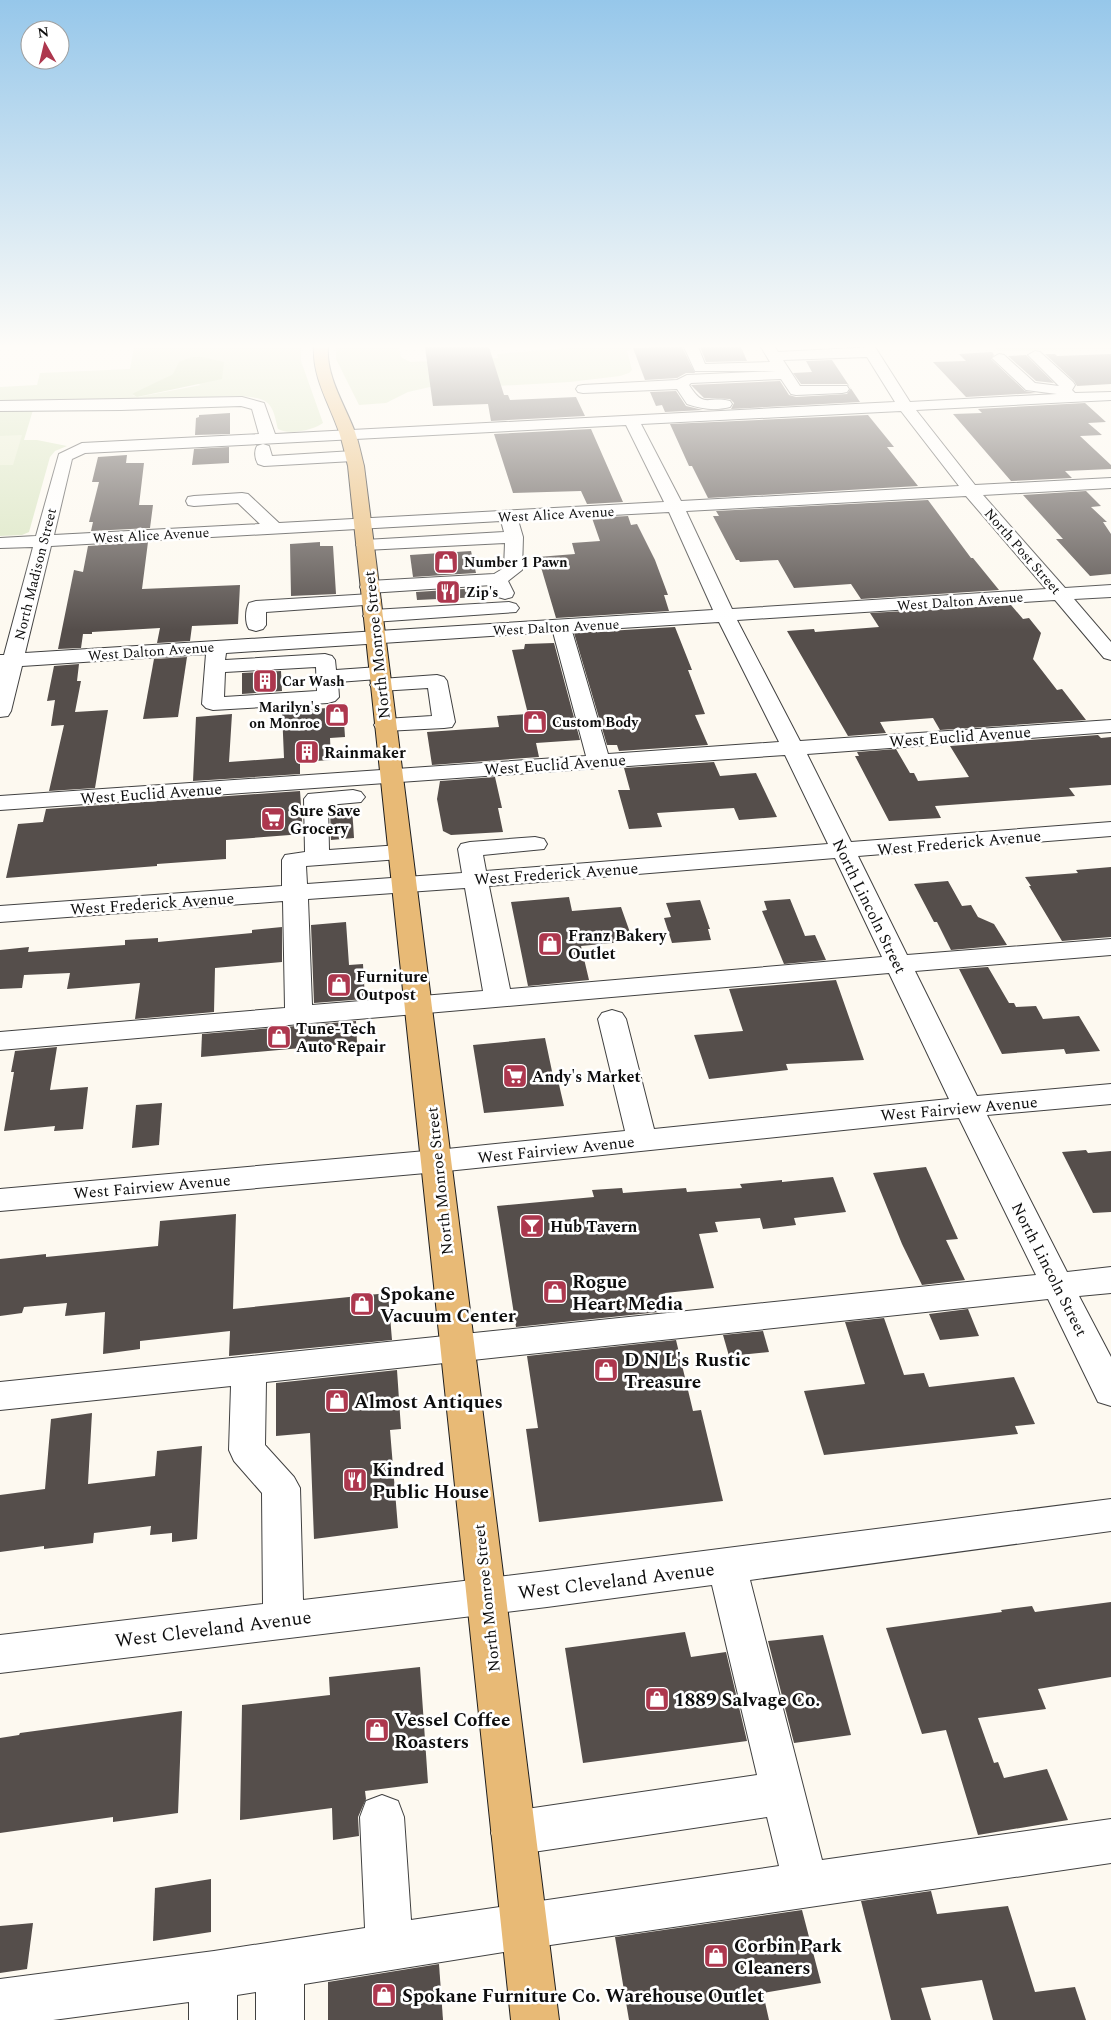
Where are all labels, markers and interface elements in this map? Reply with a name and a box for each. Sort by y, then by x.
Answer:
north arrow [20,20,70,70]
text: N [36,21,50,44]
street label: West Alice Avenue [497,501,615,528]
street label: North Post Street [979,504,1066,599]
street label: North Madison Street [9,506,62,642]
street label: West Alice Avenue [92,522,210,549]
shop icon: Number 1 Pawn [433,549,459,575]
place label: Number 1 Pawn [464,552,568,573]
street label: North Monroe Street [357,569,397,720]
restaurant icon: Zip's [435,579,461,605]
place label: Zip's [466,582,498,603]
street label: West Dalton Avenue [896,587,1024,616]
street label: West Dalton Avenue [492,614,620,641]
street label: West Dalton Avenue [87,637,215,666]
building icon: Car Wash [252,668,278,694]
place label: Car Wash [282,671,345,692]
place label: Marilyn's on Monroe [249,697,320,734]
shop icon: Marilyn's on Monroe [324,702,350,728]
shop icon: Custom Body [522,709,548,735]
place label: Custom Body [552,712,639,733]
street label: West Euclid Avenue [888,720,1032,754]
building icon: Rainmaker [294,739,320,765]
place label: Rainmaker [324,741,406,765]
street label: West Euclid Avenue [483,748,627,782]
street label: West Euclid Avenue [79,777,223,811]
place label: Sure Save Grocery [290,799,360,841]
supermarket icon: Sure Save Grocery [260,806,286,832]
street label: West Frederick Avenue [876,824,1042,862]
street label: North Lincoln Street [826,835,912,978]
street label: West Frederick Avenue [473,856,639,892]
street label: West Frederick Avenue [69,886,235,922]
place label: Franz Bakery Outlet [568,924,668,966]
shop icon: Franz Bakery Outlet [537,931,563,957]
place label: Furniture Outpost [356,965,428,1007]
shop icon: Furniture Outpost [326,972,352,998]
place label: Tune-Tech Auto Repair [296,1017,386,1059]
shop icon: Tune-Tech Auto Repair [266,1024,292,1050]
supermarket icon: Andy's Market [502,1063,528,1089]
place label: Andy's Market [532,1065,641,1089]
street label: West Fairview Avenue [880,1090,1039,1128]
street label: North Monroe Street [420,1105,460,1256]
street label: West Fairview Avenue [477,1130,636,1170]
street label: West Fairview Avenue [73,1168,232,1206]
street label: North Lincoln Street [1005,1198,1093,1341]
bar icon: Hub Tavern [519,1213,545,1239]
place label: Hub Tavern [550,1215,637,1239]
place label: Rogue Heart Media [572,1268,683,1319]
shop icon: Rogue Heart Media [542,1279,568,1305]
place label: Spokane Vacuum Center [380,1280,517,1331]
shop icon: Spokane Vacuum Center [349,1291,375,1317]
place label: D N L's Rustic Treasure [624,1346,750,1397]
shop icon: D N L's Rustic Treasure [593,1357,619,1383]
shop icon: Almost Antiques [324,1388,350,1414]
place label: Almost Antiques [354,1388,503,1417]
place label: Kindred Public House [372,1456,489,1507]
restaurant icon: Kindred Public House [342,1467,368,1493]
street label: North Monroe Street [467,1522,507,1673]
street label: West Cleveland Avenue [516,1555,716,1608]
street label: West Cleveland Avenue [113,1603,313,1656]
shop icon: 1889 Salvage Co. [644,1686,670,1712]
place label: 1889 Salvage Co. [674,1686,820,1715]
place label: Vessel Coffee Roasters [394,1706,510,1757]
shop icon: Vessel Coffee Roasters [364,1717,390,1743]
place label: Corbin Park Cleaners [734,1932,842,1983]
shop icon: Corbin Park Cleaners [703,1943,729,1969]
shop icon: Spokane Furniture Co. Warehouse Outlet [371,1982,397,2008]
place label: Spokane Furniture Co. Warehouse Outlet [402,1982,764,2011]

